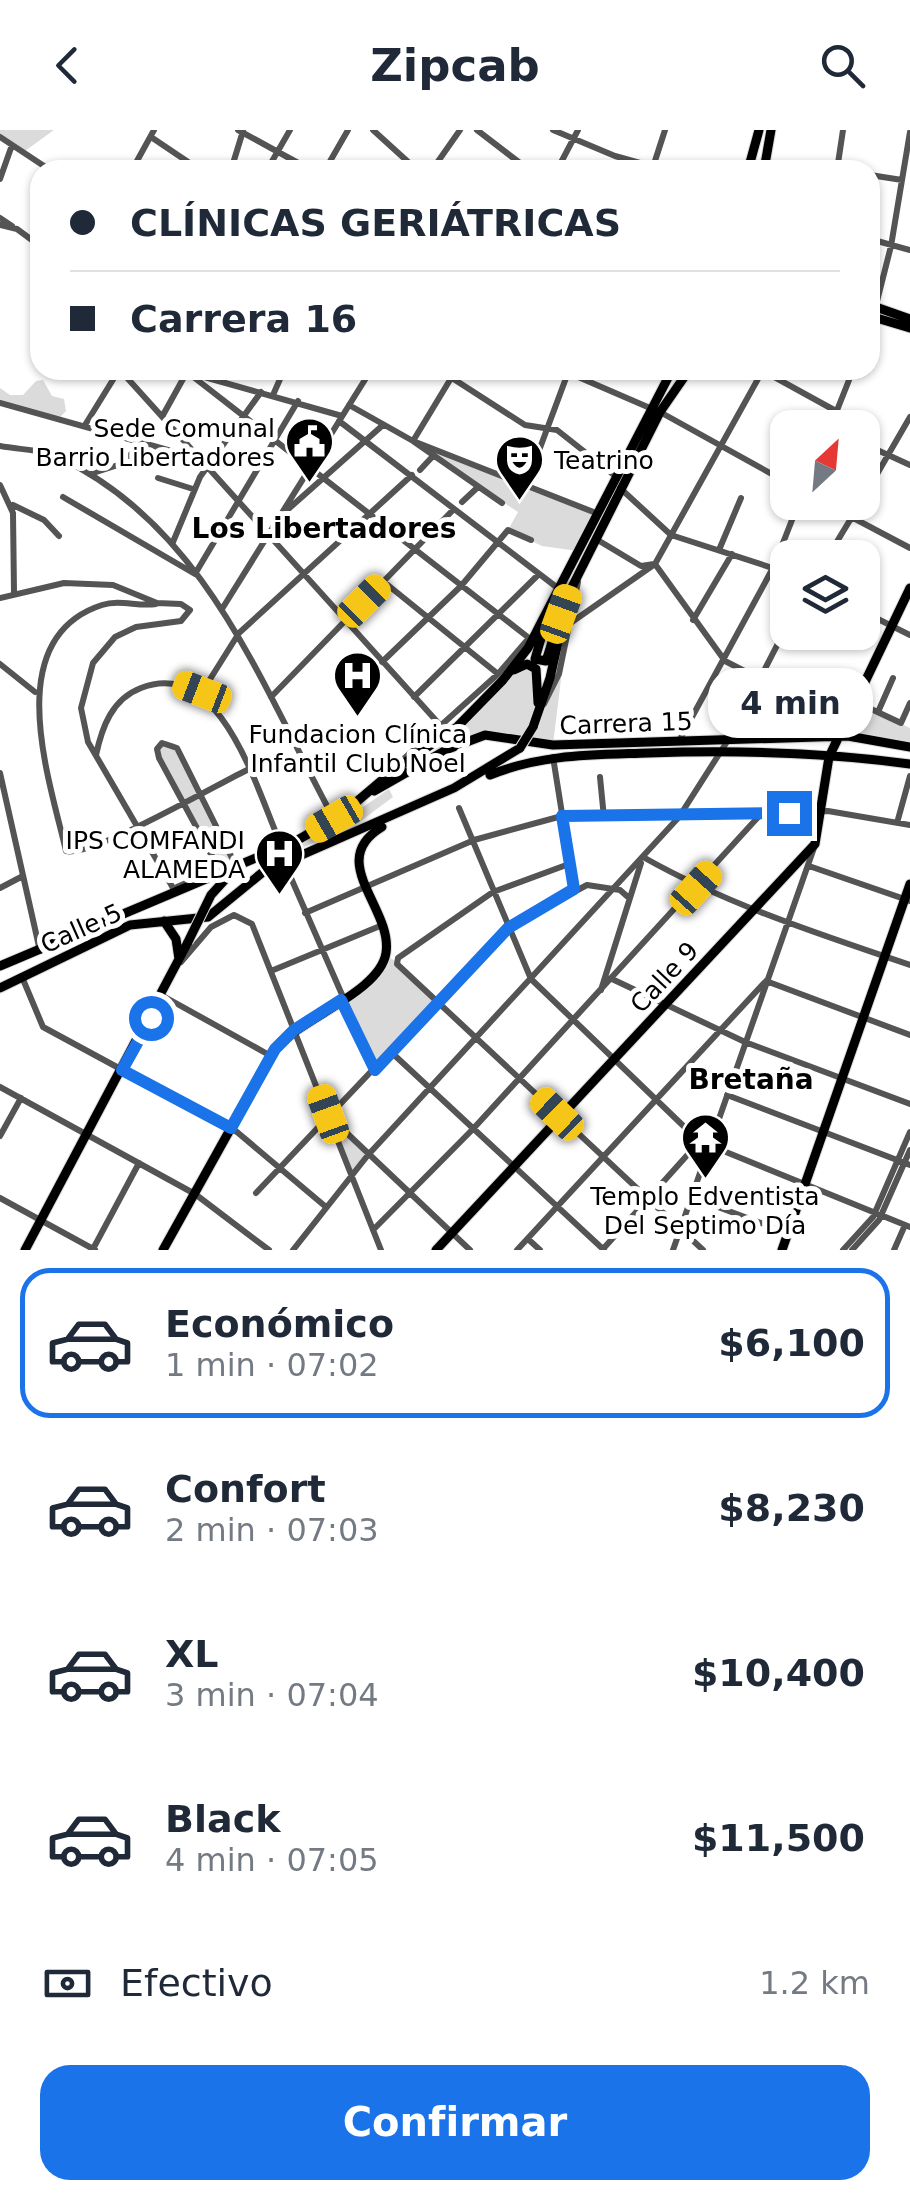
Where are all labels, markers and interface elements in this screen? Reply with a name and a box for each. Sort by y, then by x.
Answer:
icon: back [40,38,95,93]
icon: search [815,38,870,93]
text: Zipcab [370,39,540,92]
text: CLÍNICAS GERIÁTRICAS [130,201,621,245]
text: Carrera 16 [130,297,357,341]
north arrow [770,410,880,520]
map controls [770,410,880,650]
place label: Sede Comunal Barrio Libertadores [35,414,275,472]
public building icon: Sede Comunal Barrio Libertadores [284,416,336,484]
theatre icon: Teatrino [493,434,545,502]
place label: Teatrino [553,446,654,475]
district label: Los Libertadores [192,512,456,545]
button: layers [770,540,880,650]
car [332,569,396,633]
car [537,581,585,647]
hospital icon: Fundacion Clínica Infantil Club Noel [332,650,384,718]
car [169,667,235,717]
callout: 4 min [706,668,872,738]
text: 4 min [740,684,841,722]
street label: Carrera 15 [559,707,693,740]
place label: Fundacion Clínica Infantil Club Noel [249,720,467,778]
car [301,791,367,847]
route end [767,791,812,836]
place label: IPS COMFANDI ALAMEDA [66,826,245,884]
hospital icon: IPS COMFANDI ALAMEDA [254,828,306,896]
car [665,856,727,920]
street label: Calle 5 [36,898,126,959]
street label: Calle 9 [624,936,704,1019]
route start [129,996,174,1041]
district label: Bretaña [688,1063,814,1096]
car [304,1081,352,1147]
car [525,1082,589,1146]
temple icon: Templo Edventista Del Septimo Día [679,1112,731,1180]
place label: Templo Edventista Del Septimo Día [589,1182,820,1240]
icon: car [45,1298,135,1388]
text: Económico [165,1302,394,1346]
text: $6,100 [718,1321,865,1365]
text: 1 min · 07:02 [165,1346,379,1384]
icon: car [45,1463,135,1553]
text: Confort [165,1467,326,1511]
text: $8,230 [718,1486,865,1530]
text: 2 min · 07:03 [165,1511,379,1549]
icon: car [45,1628,135,1718]
text: XL [165,1632,219,1676]
text: $10,400 [692,1651,865,1695]
text: 3 min · 07:04 [165,1676,379,1714]
icon: car [45,1793,135,1883]
text: Black [165,1797,280,1841]
text: $11,500 [692,1816,865,1860]
text: 4 min · 07:05 [165,1841,379,1879]
icon: cash [40,1956,95,2011]
text: Efectivo [120,1961,273,2005]
text: 1.2 km [759,1964,870,2002]
button: Confirmar [40,2065,870,2180]

